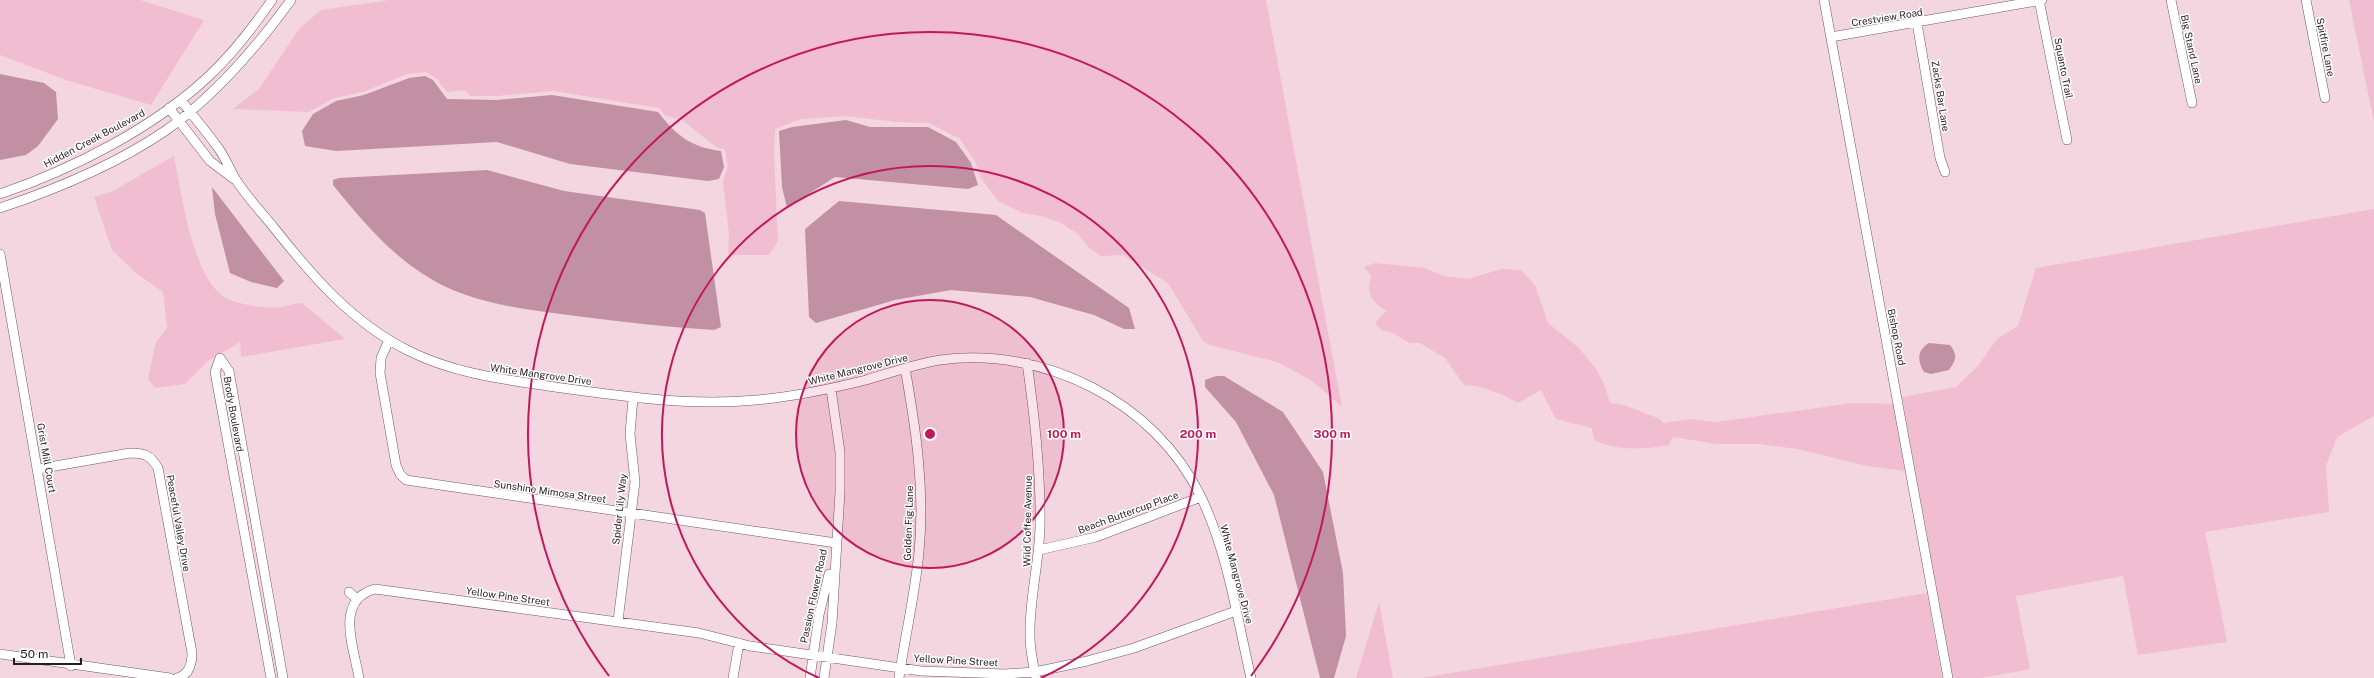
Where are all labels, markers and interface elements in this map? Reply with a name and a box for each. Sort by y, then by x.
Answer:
street label: Crestview Road [1850,5,1924,29]
street label: Big Stand Lane [2179,13,2205,85]
street label: Spitfire Lane [2314,17,2338,78]
street label: Squanto Trail [2052,37,2076,99]
street label: Zacks Bar Lane [1929,60,1953,133]
street label: Hidden Creek Boulevard [41,106,147,170]
street label: Bishop Road [1886,308,1908,366]
street label: White Mangrove Drive [807,351,909,387]
street label: White Mangrove Drive [490,361,593,387]
street label: Brody Boulevard [221,375,247,453]
street label: Grist Mill Court [35,422,59,494]
centre of rings [923,427,937,441]
text: 100 m [1047,427,1081,441]
text: 200 m [1180,427,1216,441]
text: 300 m [1314,427,1351,441]
street label: Spider Lily Way [609,472,629,545]
street label: Peaceful Valley Drive [165,474,193,573]
street label: Wild Coffee Avenue [1020,475,1034,567]
street label: Sunshine Mimosa Street [493,477,607,505]
street label: Golden Fig Lane [901,485,915,561]
street label: Beach Buttercup Place [1076,488,1180,536]
street label: White Mangrove Drive [1218,523,1256,625]
street label: Passion Flower Road [797,548,829,644]
street label: Yellow Pine Street [465,584,551,608]
scale bar [14,640,81,666]
text: 50 m [20,647,48,661]
street label: Yellow Pine Street [914,652,999,668]

